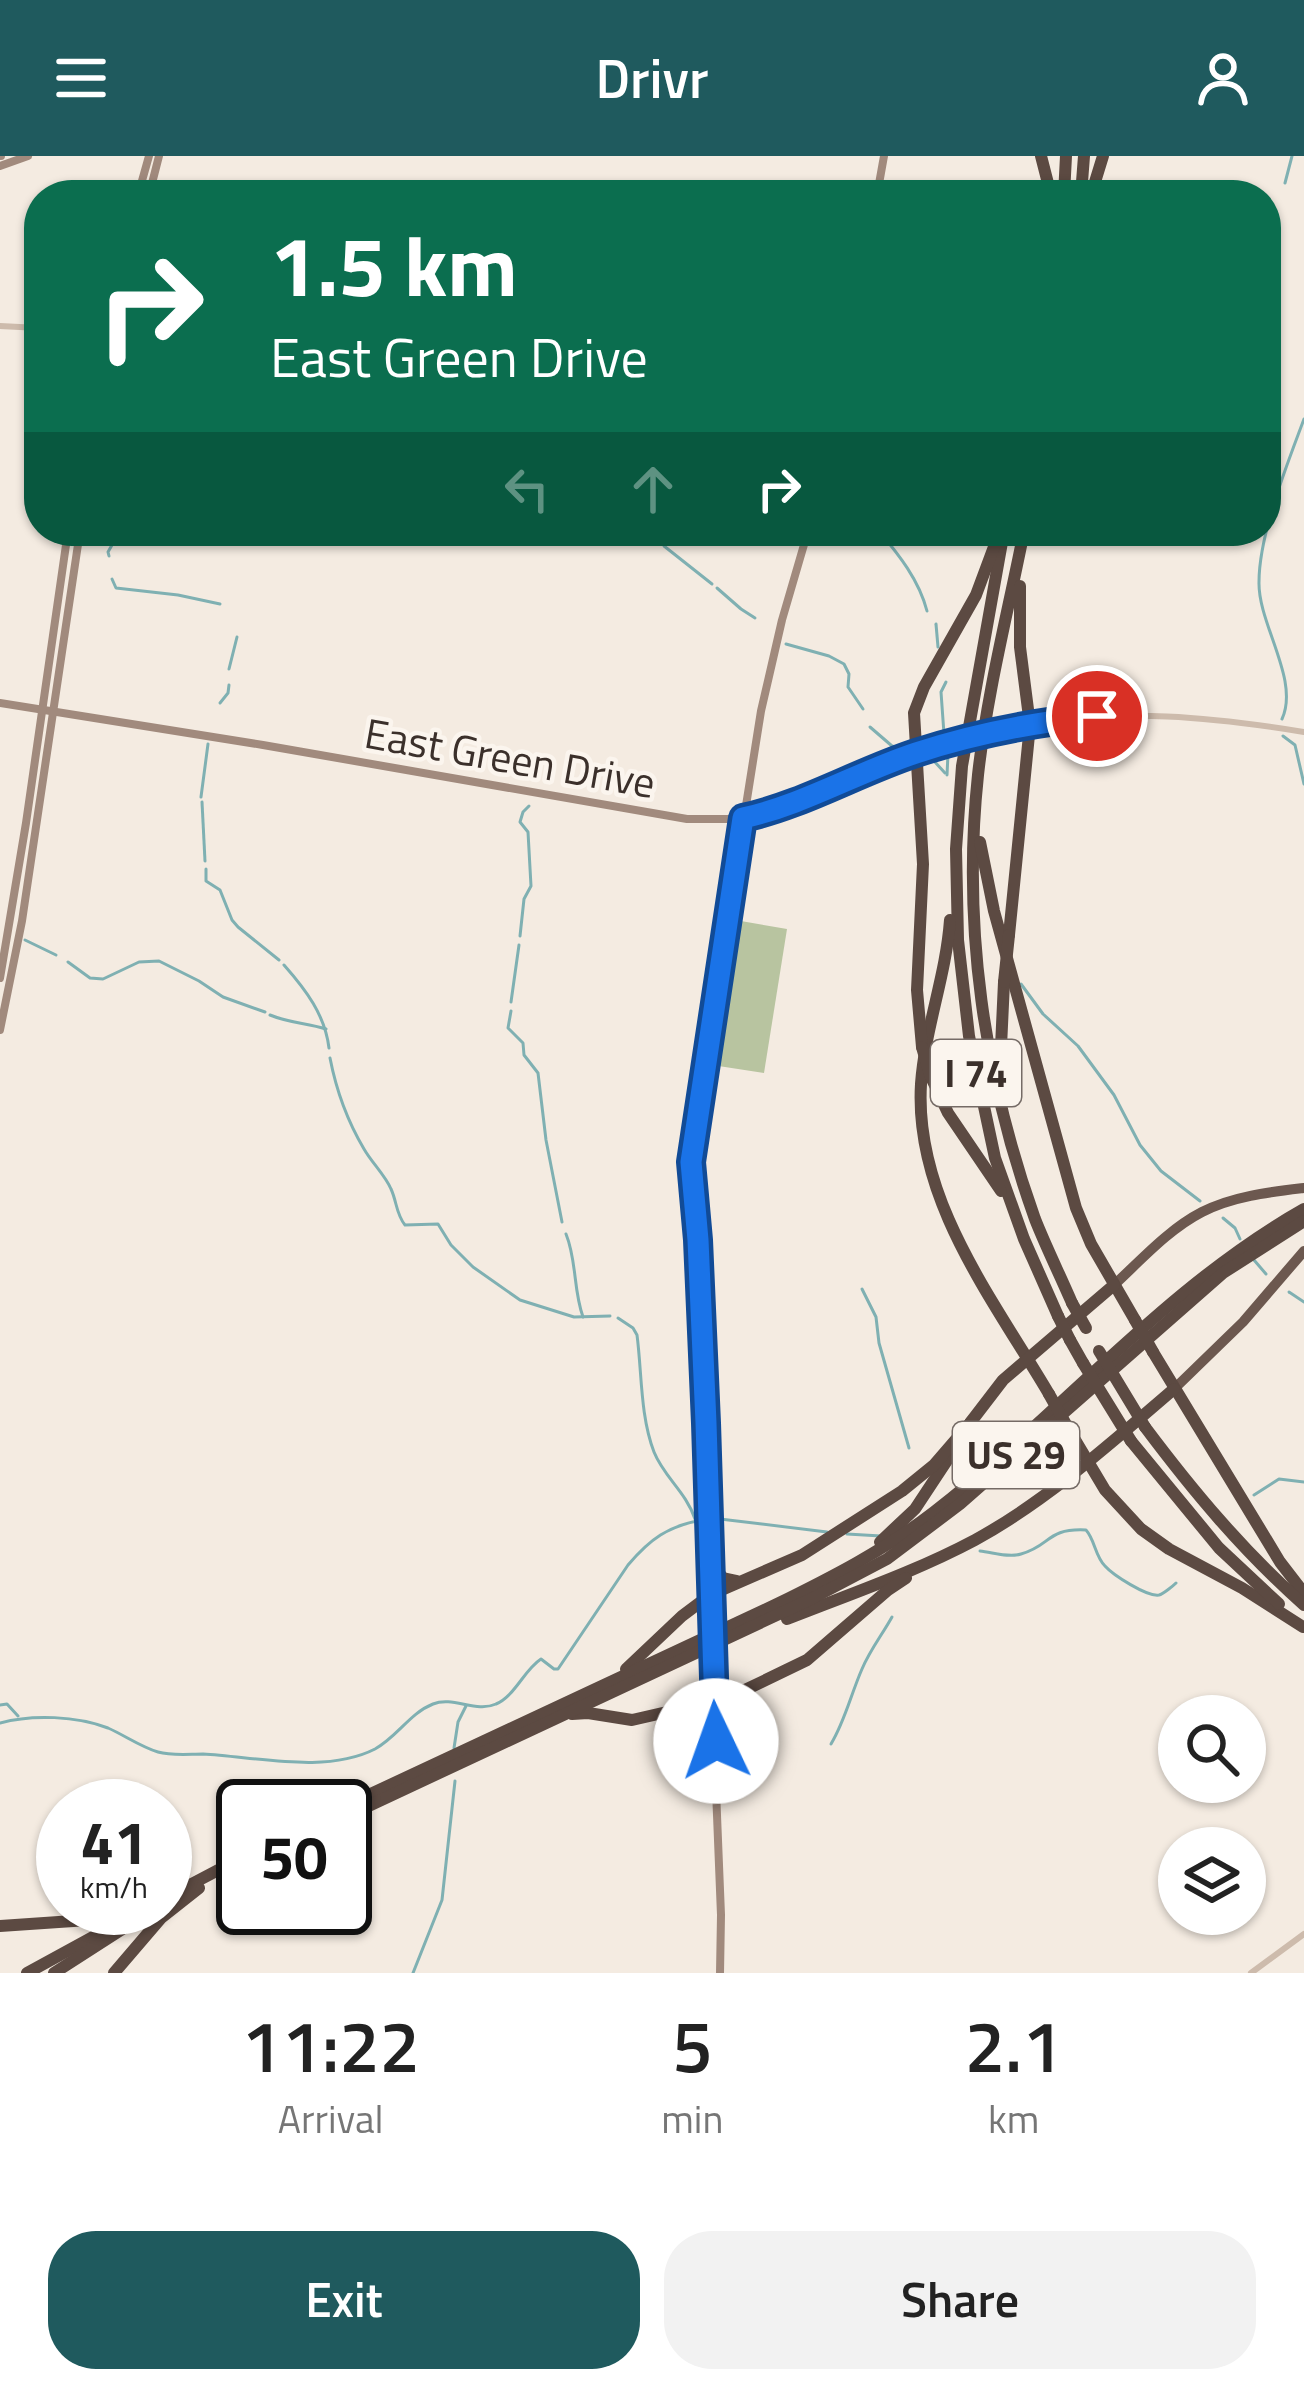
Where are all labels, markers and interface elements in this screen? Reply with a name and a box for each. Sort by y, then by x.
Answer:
text: Drivr [595,37,709,119]
icon: menu [48,45,114,111]
icon: person [1190,45,1256,111]
text: 1.5 km [270,201,518,329]
icon: right [72,228,228,384]
text: East Green Drive [270,316,648,398]
icon: left [494,456,560,522]
icon: ahead [620,456,686,522]
icon: right [746,456,812,522]
pin [1046,665,1148,767]
icon: arrive [1064,683,1130,749]
street label: East Green Drive [360,700,660,814]
road number: I 74 [931,1040,1021,1106]
road number: US 29 [953,1422,1079,1488]
position arrow [653,1678,779,1804]
map controls [1158,1695,1266,1935]
button: search [1158,1695,1266,1803]
speed limit sign: 50 [216,1779,372,1935]
text: 41 [80,1796,148,1887]
button: layers [1158,1827,1266,1935]
text: km/h [80,1864,148,1910]
text: 11:22 [241,1990,420,2100]
text: 5 [672,1990,712,2100]
text: 2.1 [965,1990,1063,2100]
text: Arrival [278,2089,384,2148]
text: min [661,2089,723,2148]
text: km [988,2089,1039,2148]
button: Exit [48,2231,640,2369]
button: Share [664,2231,1256,2369]

